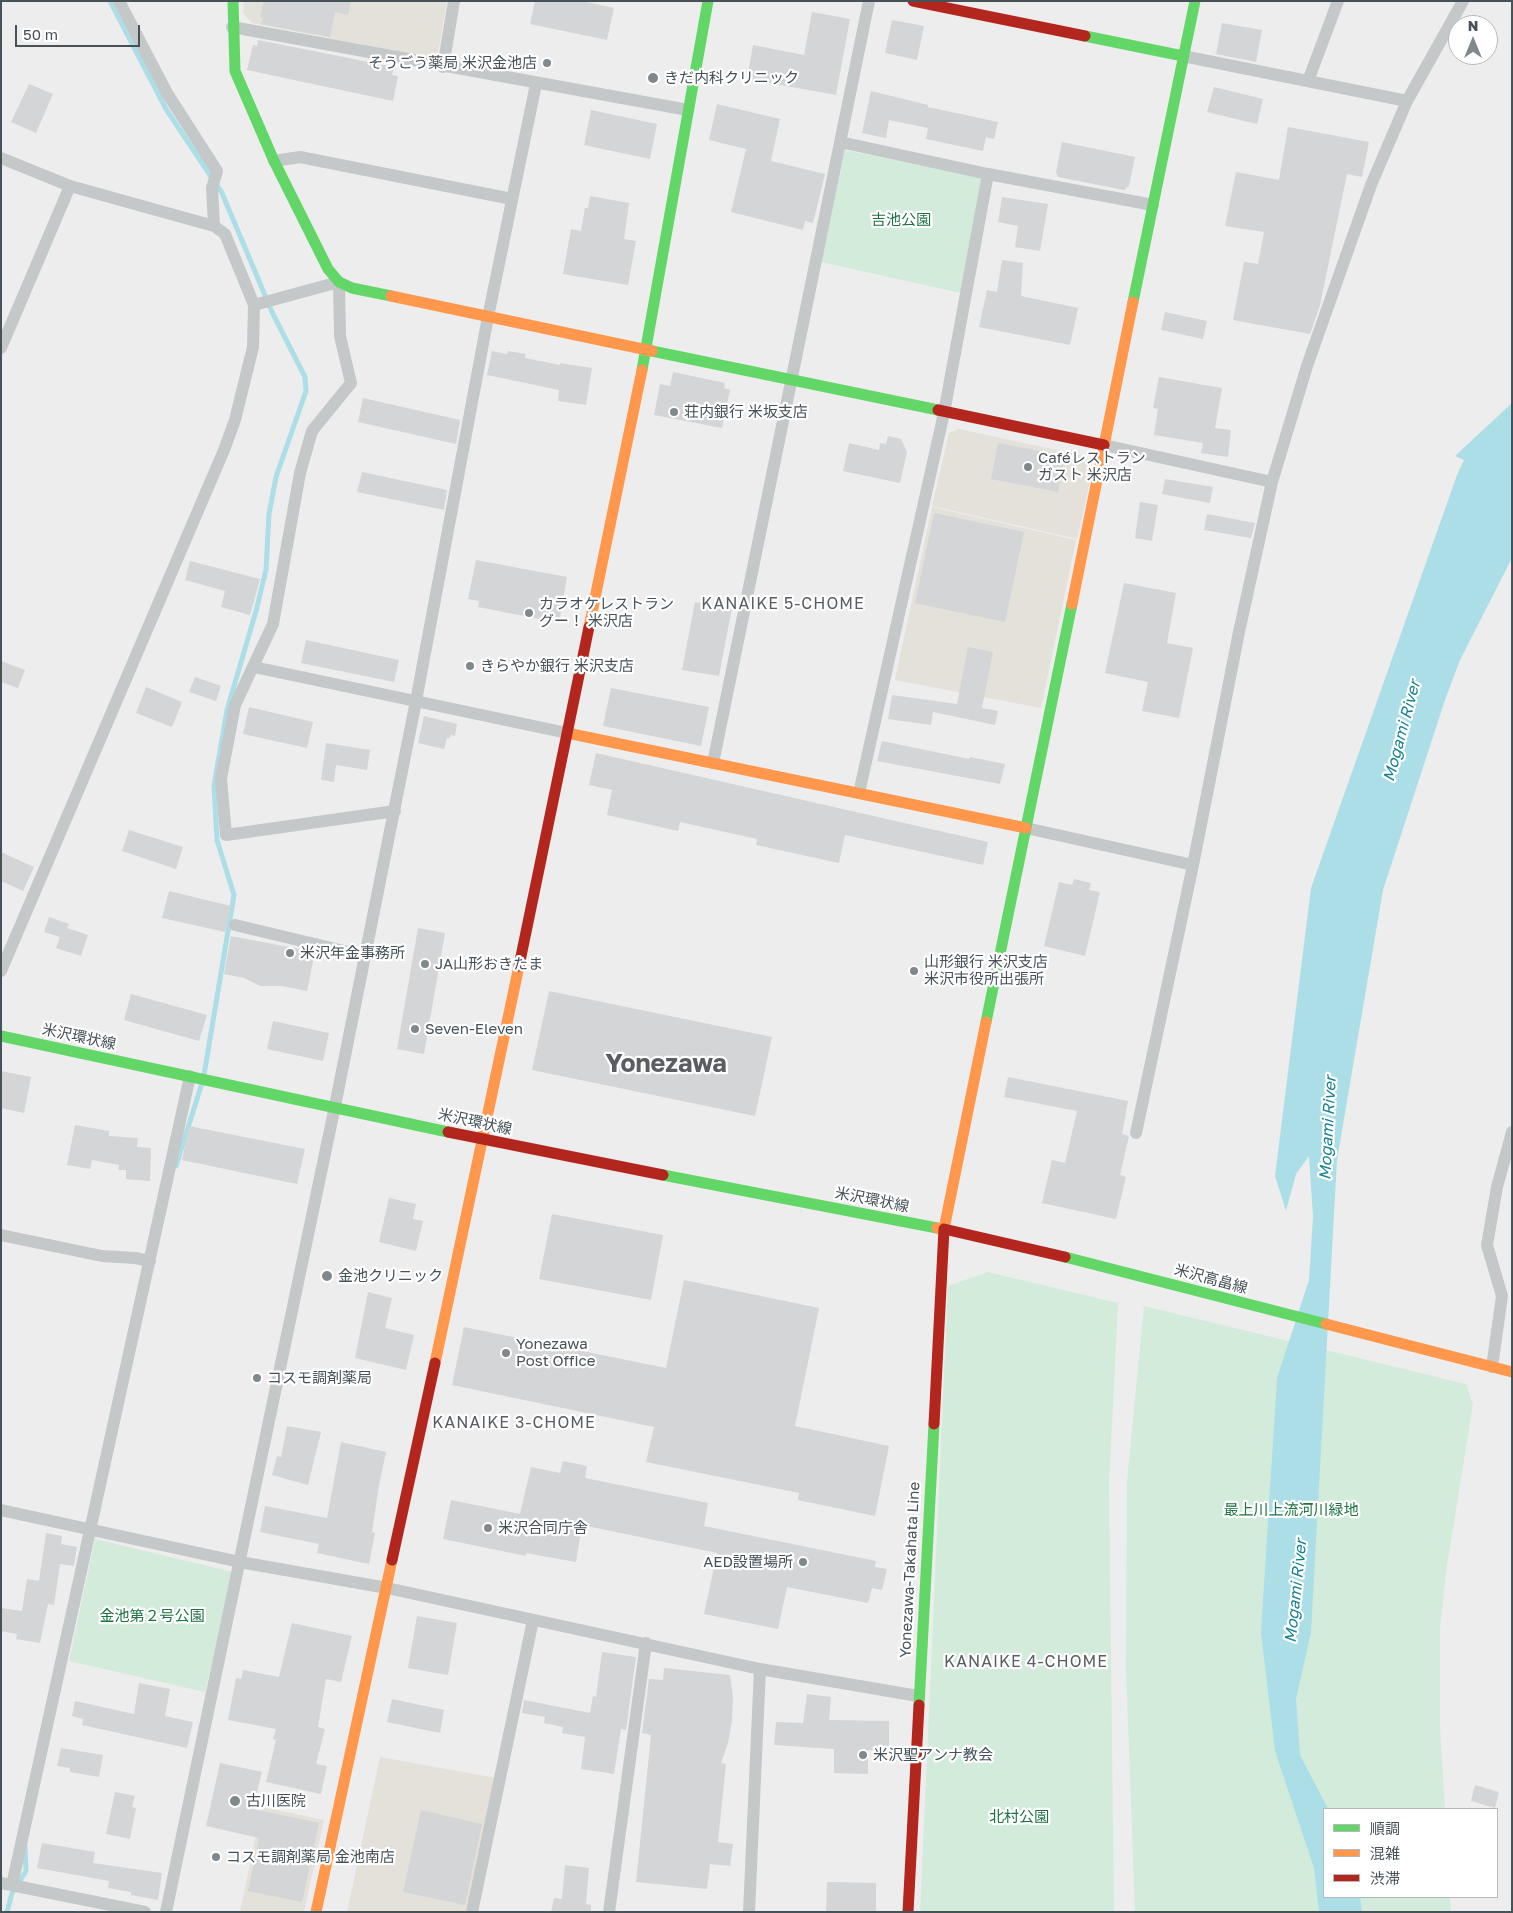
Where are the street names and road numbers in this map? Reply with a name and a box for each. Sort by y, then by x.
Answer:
street label: 米沢環状線 [40,1020,118,1054]
street label: 米沢環状線 [436,1105,514,1139]
street label: 米沢環状線 [833,1184,911,1216]
street label: 米沢高畠線 [1172,1261,1250,1297]
street label: Yonezawa-Takahata Line [896,1481,924,1659]

